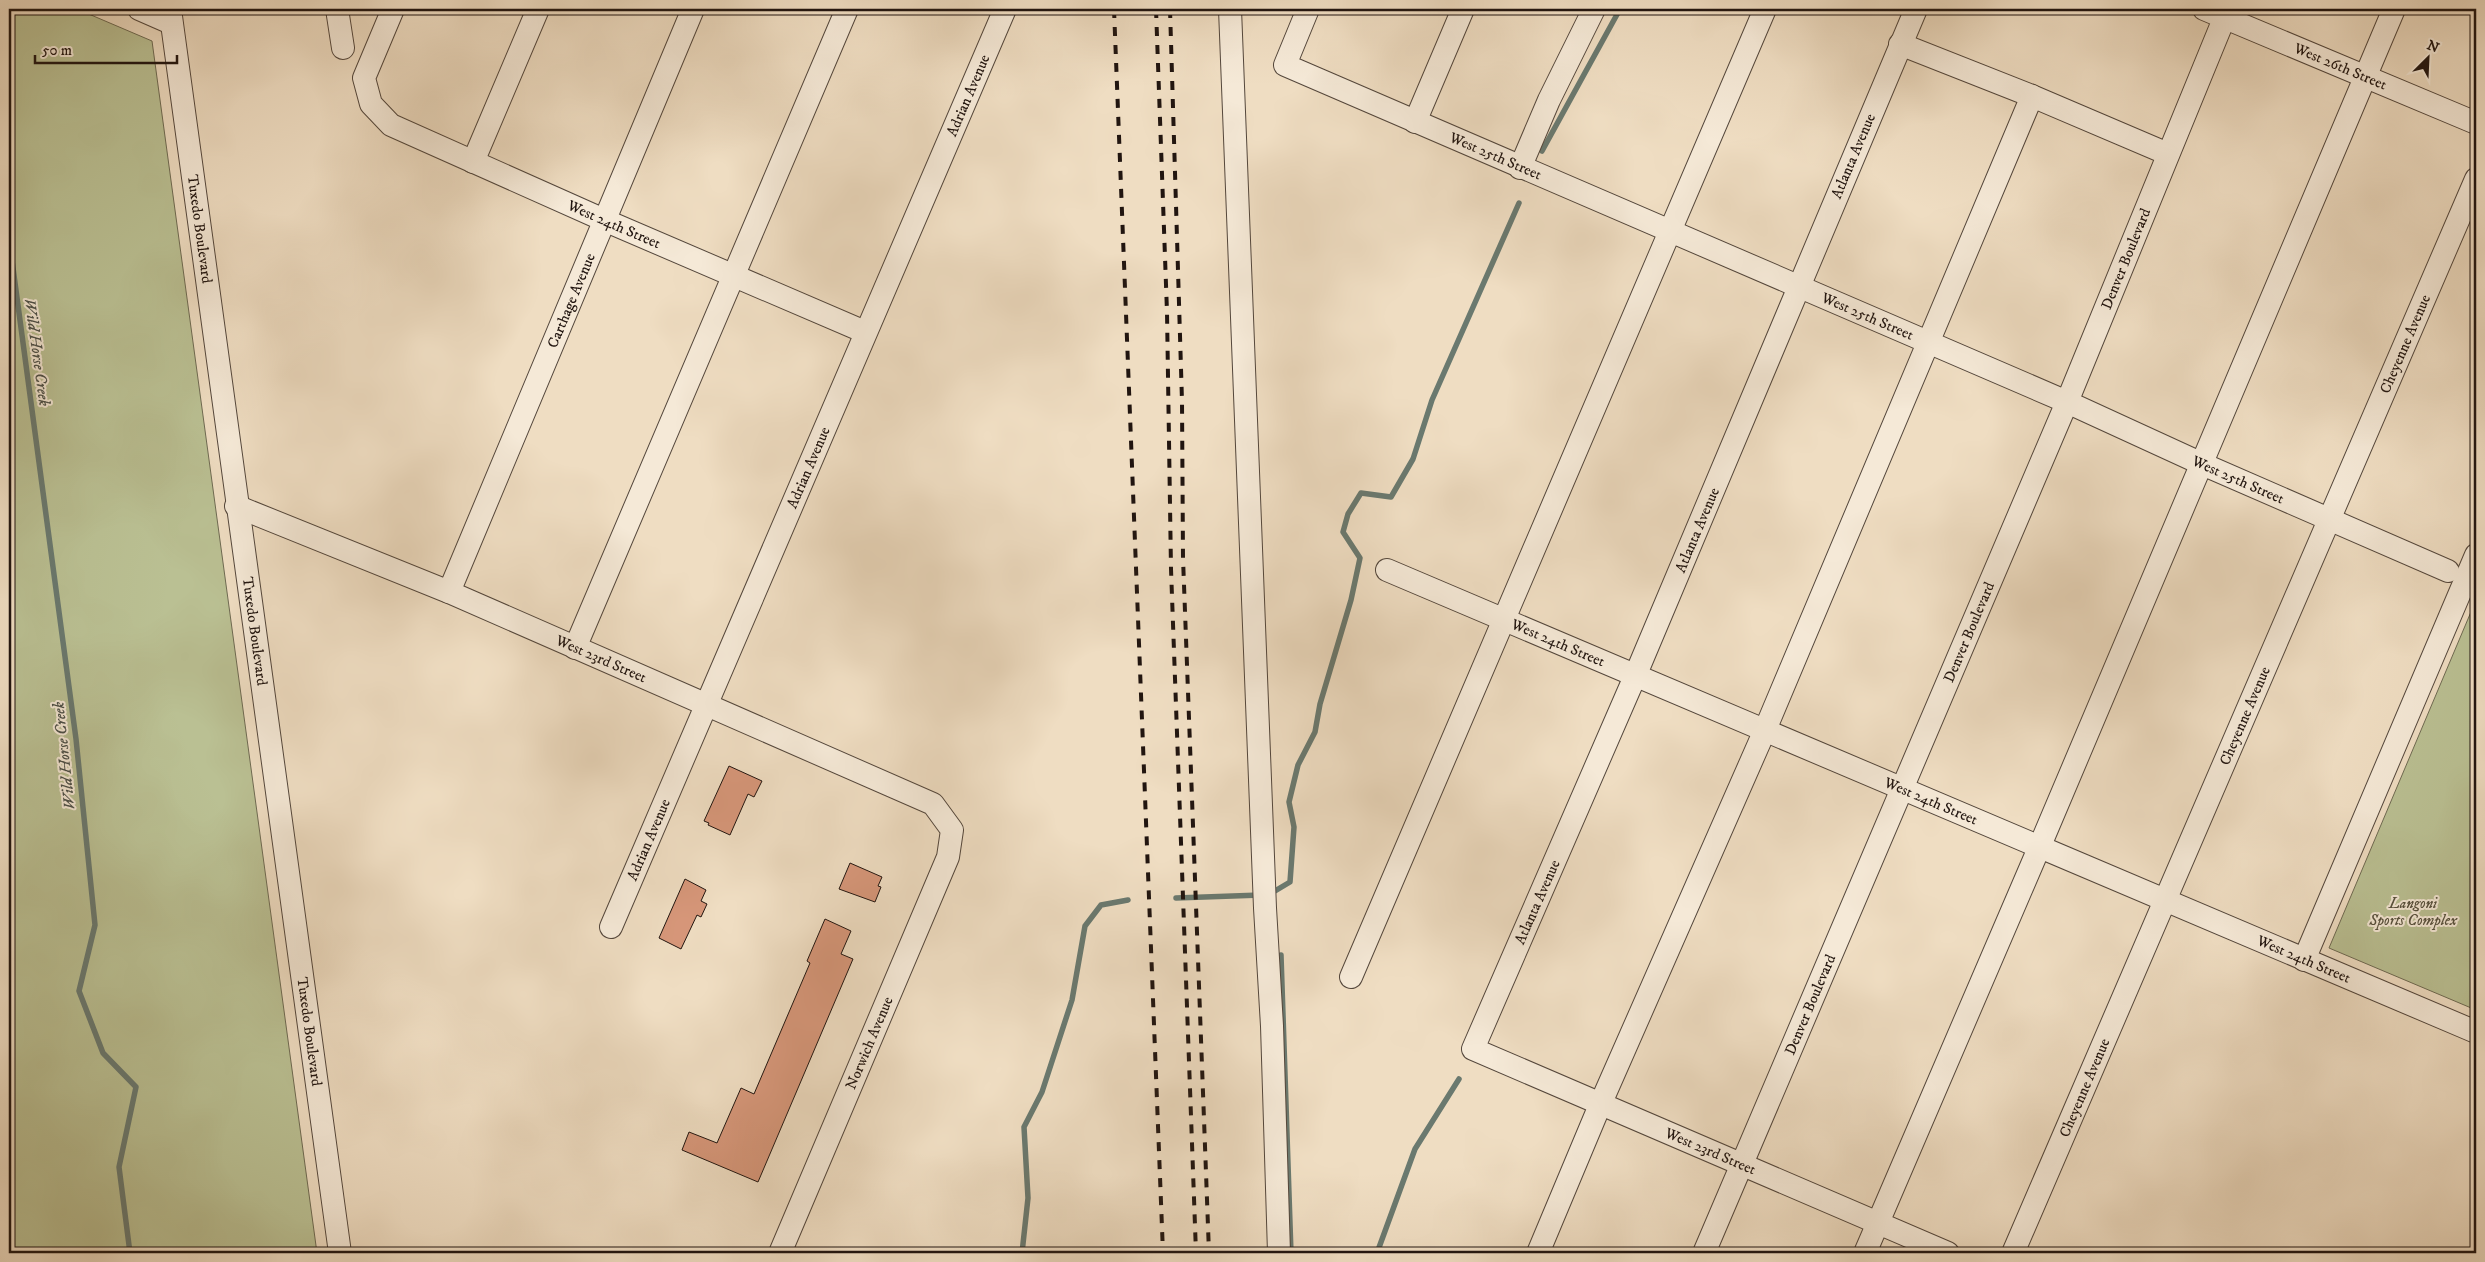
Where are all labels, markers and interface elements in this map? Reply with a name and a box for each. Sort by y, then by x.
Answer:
scale bar [35,32,178,64]
north arrow [2402,32,2452,82]
text: N [2424,36,2442,58]
street label: West 26th Street [2290,38,2390,95]
text: 50 m [42,41,72,60]
street label: Adrian Avenue [942,52,994,139]
street label: Atlanta Avenue [1827,111,1880,202]
street label: West 25th Street [1446,128,1545,185]
street label: Tuxedo Boulevard [183,173,216,285]
street label: West 24th Street [564,196,664,253]
street label: Denver Boulevard [2097,205,2156,312]
street label: Carthage Avenue [543,250,600,351]
street label: West 25th Street [1818,288,1917,345]
street label: Cheyenne Avenue [2376,292,2435,396]
water label: Wild Horse Creek [20,297,55,408]
street label: Adrian Avenue [783,424,835,512]
street label: West 25th Street [2188,451,2287,509]
street label: Atlanta Avenue [1671,485,1724,576]
street label: Tuxedo Boulevard [238,576,271,687]
street label: Denver Boulevard [1939,579,1999,686]
street label: West 24th Street [1507,614,1608,671]
street label: West 23rd Street [552,631,650,687]
street label: Cheyenne Avenue [2215,664,2275,768]
water label: Wild Horse Creek [48,701,80,811]
street label: West 24th Street [1880,773,1981,830]
street label: Adrian Avenue [623,796,675,884]
street label: Atlanta Avenue [1510,857,1565,947]
park label: Langoni Sports Complex [2368,894,2458,930]
street label: West 24th Street [2253,931,2353,988]
street label: Denver Boulevard [1781,951,1840,1058]
street label: Tuxedo Boulevard [292,976,326,1088]
street label: Norwich Avenue [841,994,898,1093]
street label: Cheyenne Avenue [2055,1036,2114,1140]
street label: West 23rd Street [1661,1123,1759,1179]

